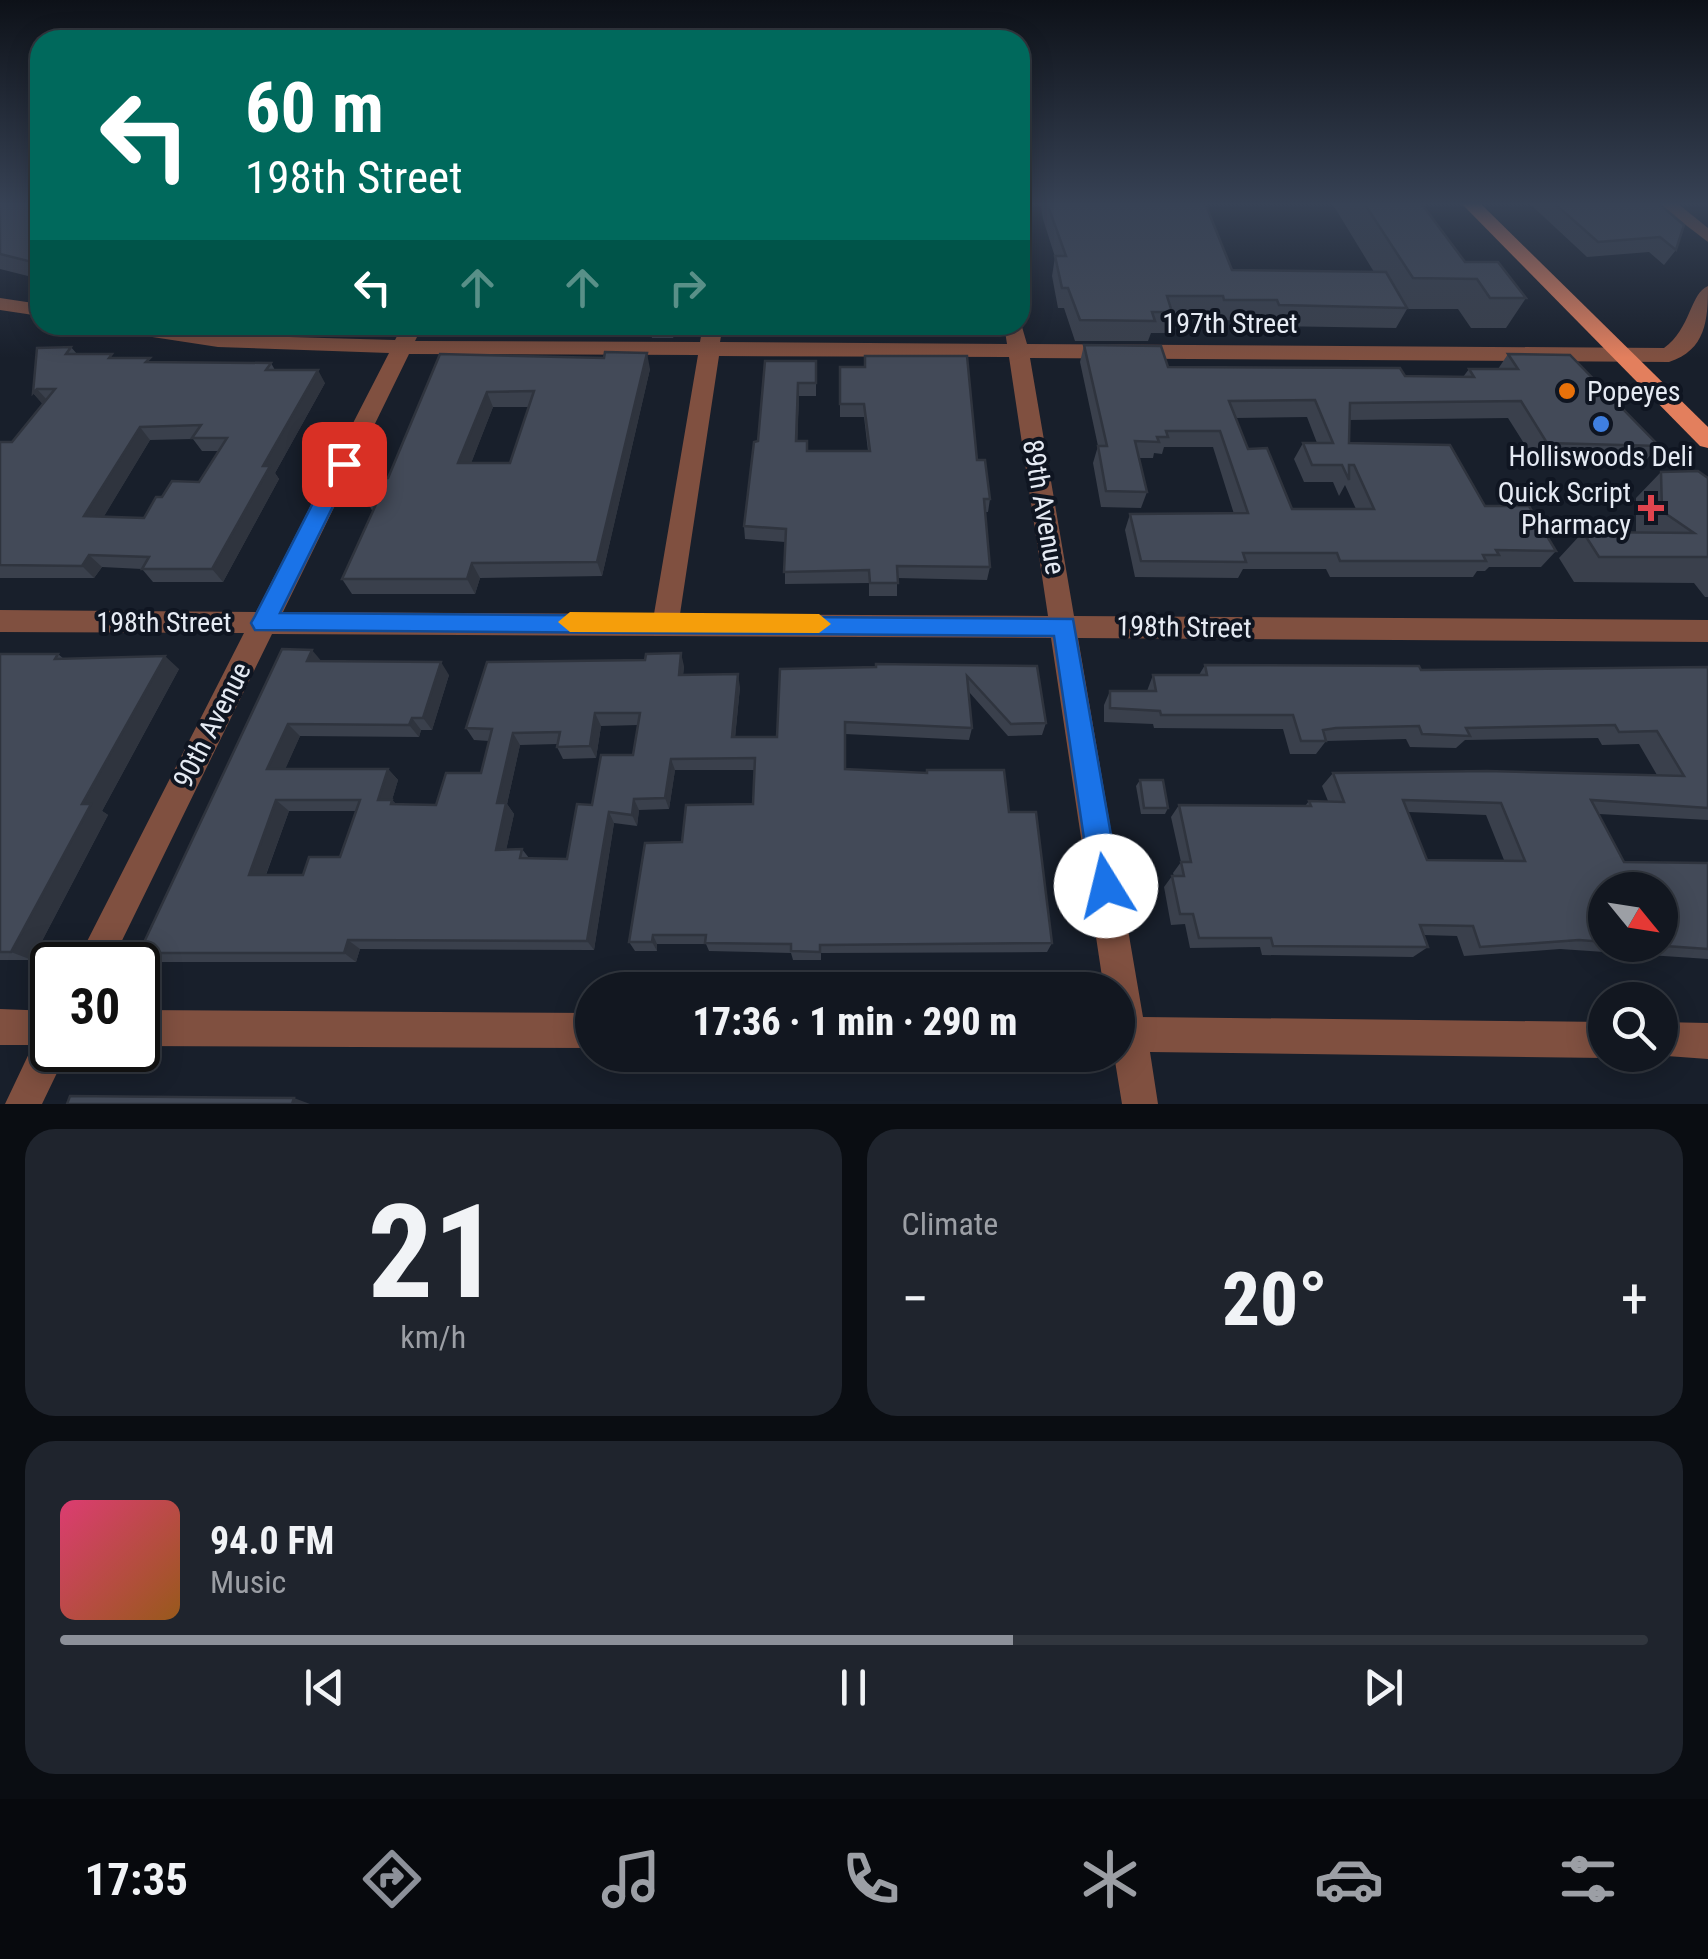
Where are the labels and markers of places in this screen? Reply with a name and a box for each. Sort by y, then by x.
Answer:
place label: Popeyes [1587,375,1681,408]
marker: Popeyes [1556,380,1578,402]
marker: Holliswoods Deli [1590,413,1612,435]
pin [302,422,387,507]
place label: Holliswoods Deli [1509,440,1693,473]
place label: Quick Script Pharmacy [1498,476,1631,541]
marker: Quick Script Pharmacy [1640,497,1662,519]

